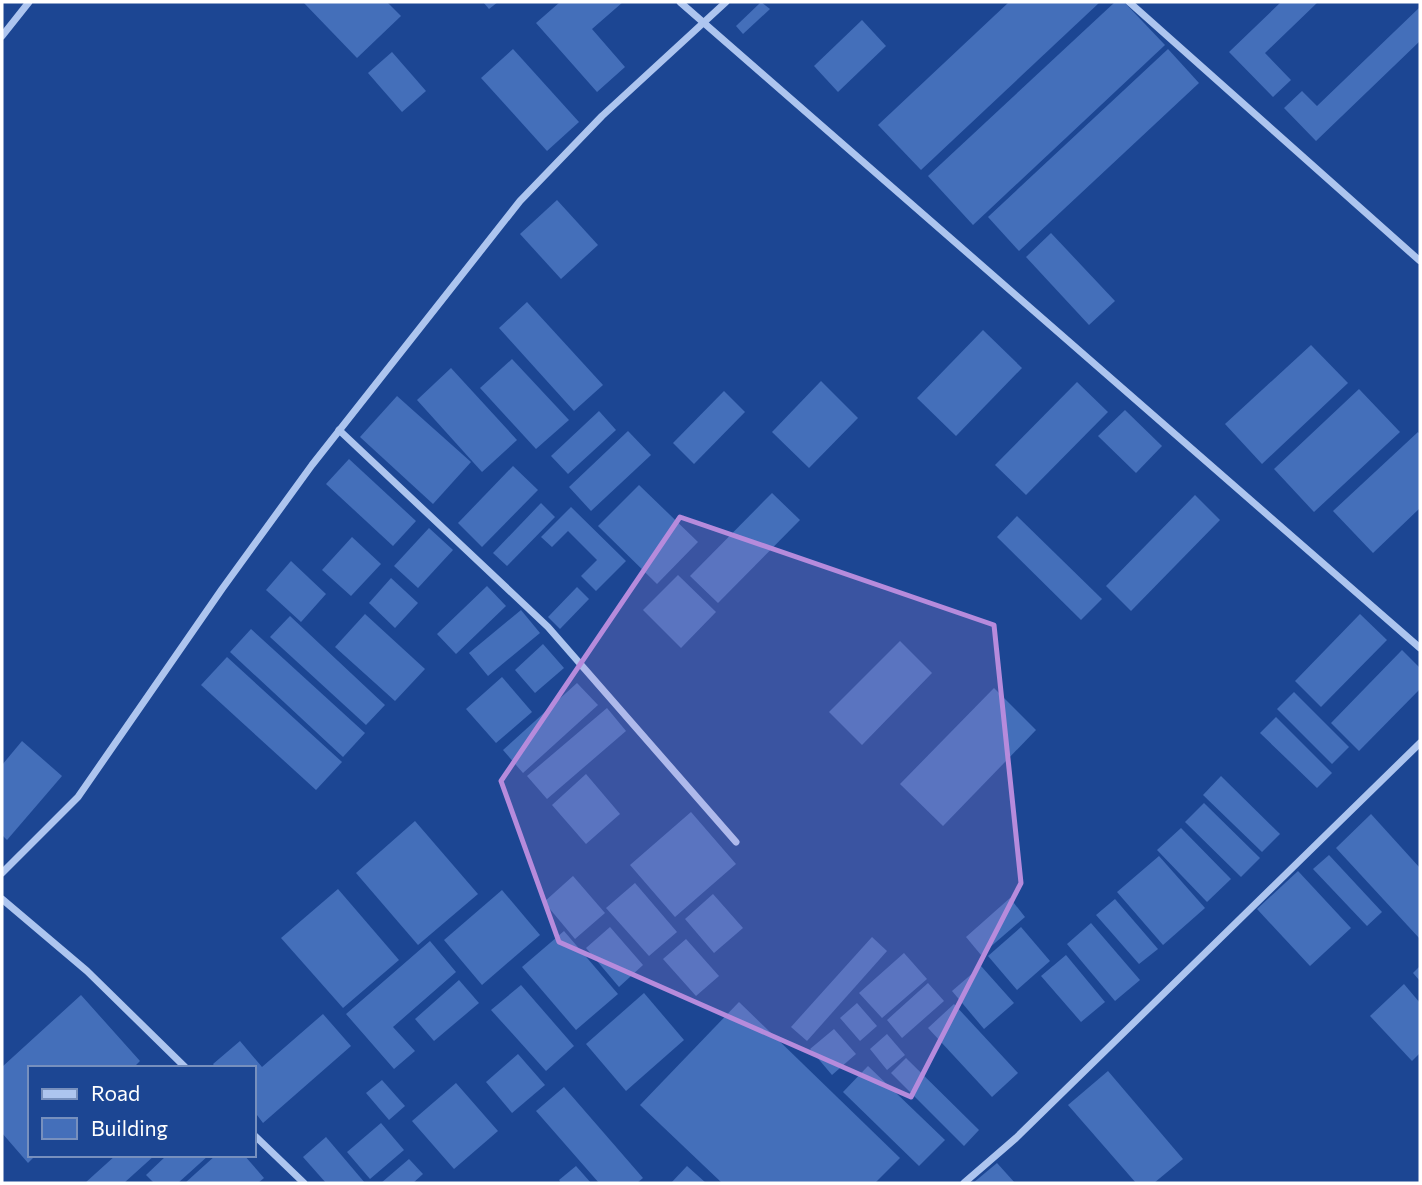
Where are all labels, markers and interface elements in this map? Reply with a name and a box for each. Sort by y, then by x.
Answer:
legend [28,1066,256,1157]
text: Road [91,1080,140,1105]
text: Building [91,1115,168,1140]

